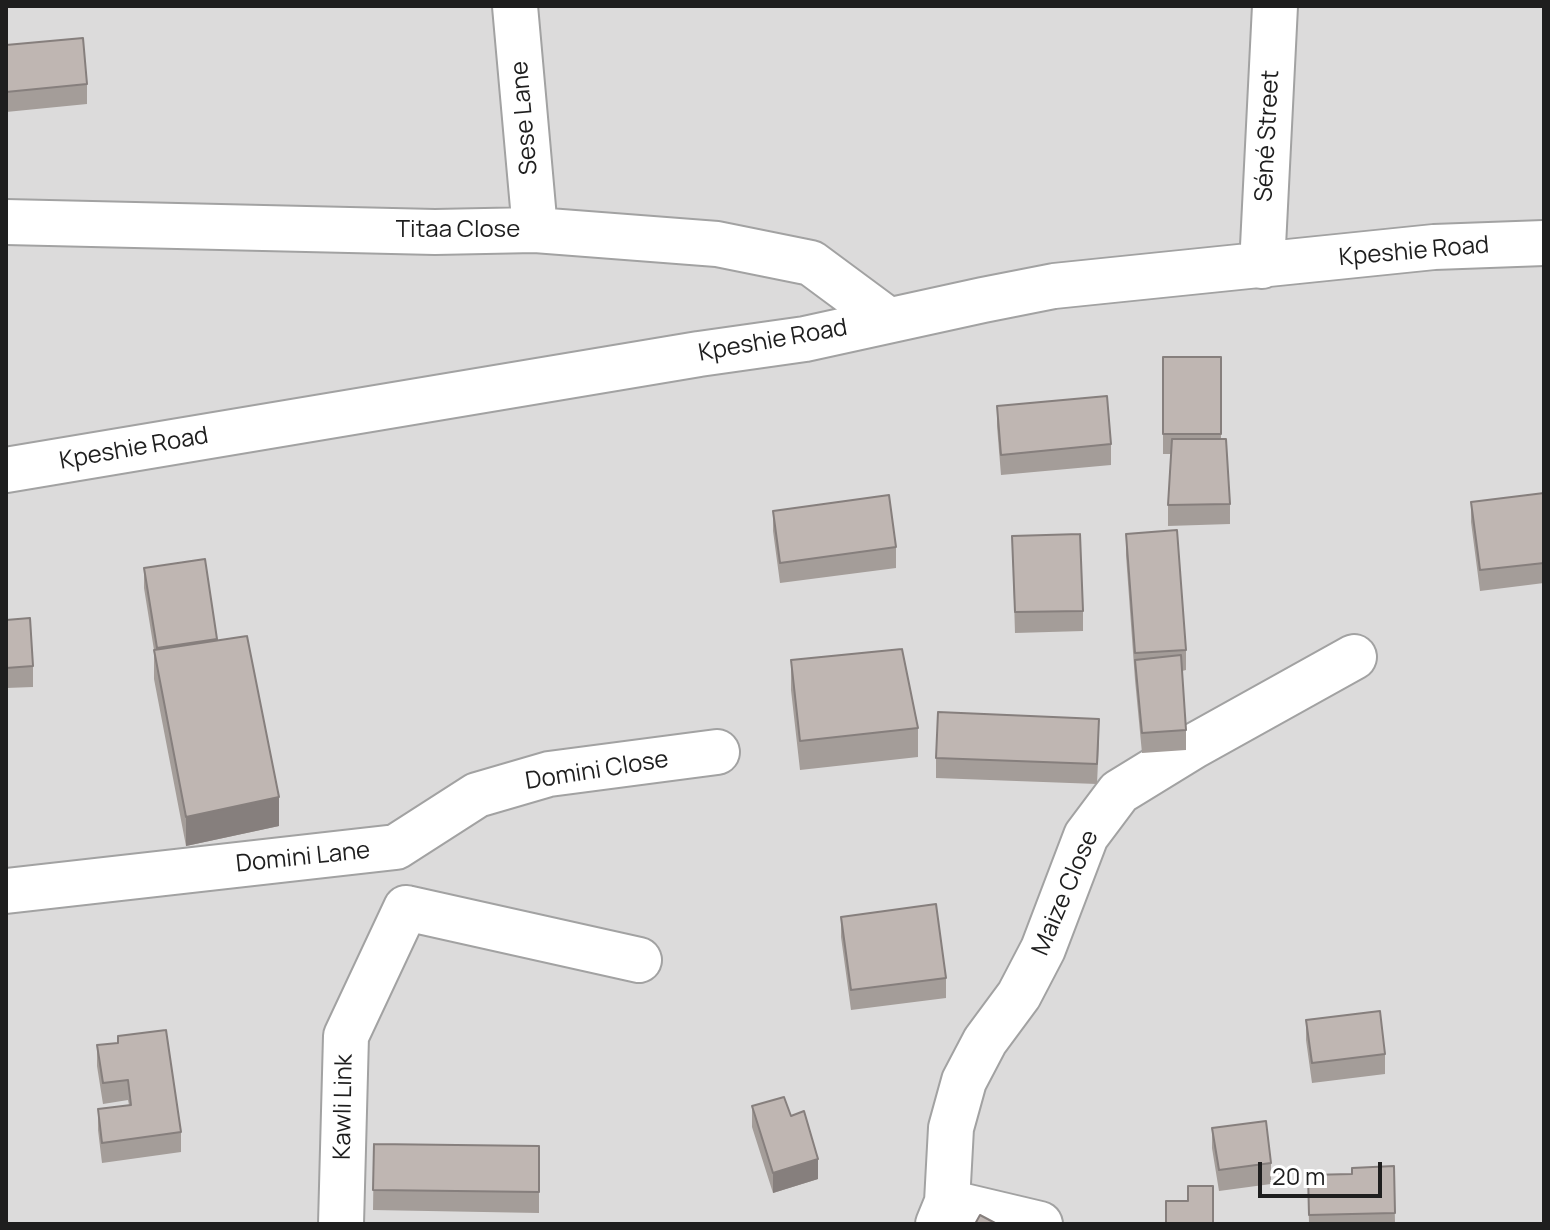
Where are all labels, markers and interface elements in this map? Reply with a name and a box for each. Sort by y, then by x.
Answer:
street label: Sese Lane [506,60,544,176]
street label: Séné Street [1250,69,1286,203]
street label: Titaa Close [396,216,520,244]
street label: Kpeshie Road [1338,231,1490,273]
street label: Kpeshie Road [696,314,850,368]
street label: Kpeshie Road [57,422,211,476]
street label: Domini Close [523,745,671,797]
street label: Maize Close [1027,826,1105,960]
street label: Domini Lane [235,837,371,879]
street label: Kawli Link [329,1054,359,1160]
scale bar [1262,1146,1386,1196]
text: 20 m [1272,1159,1325,1192]

